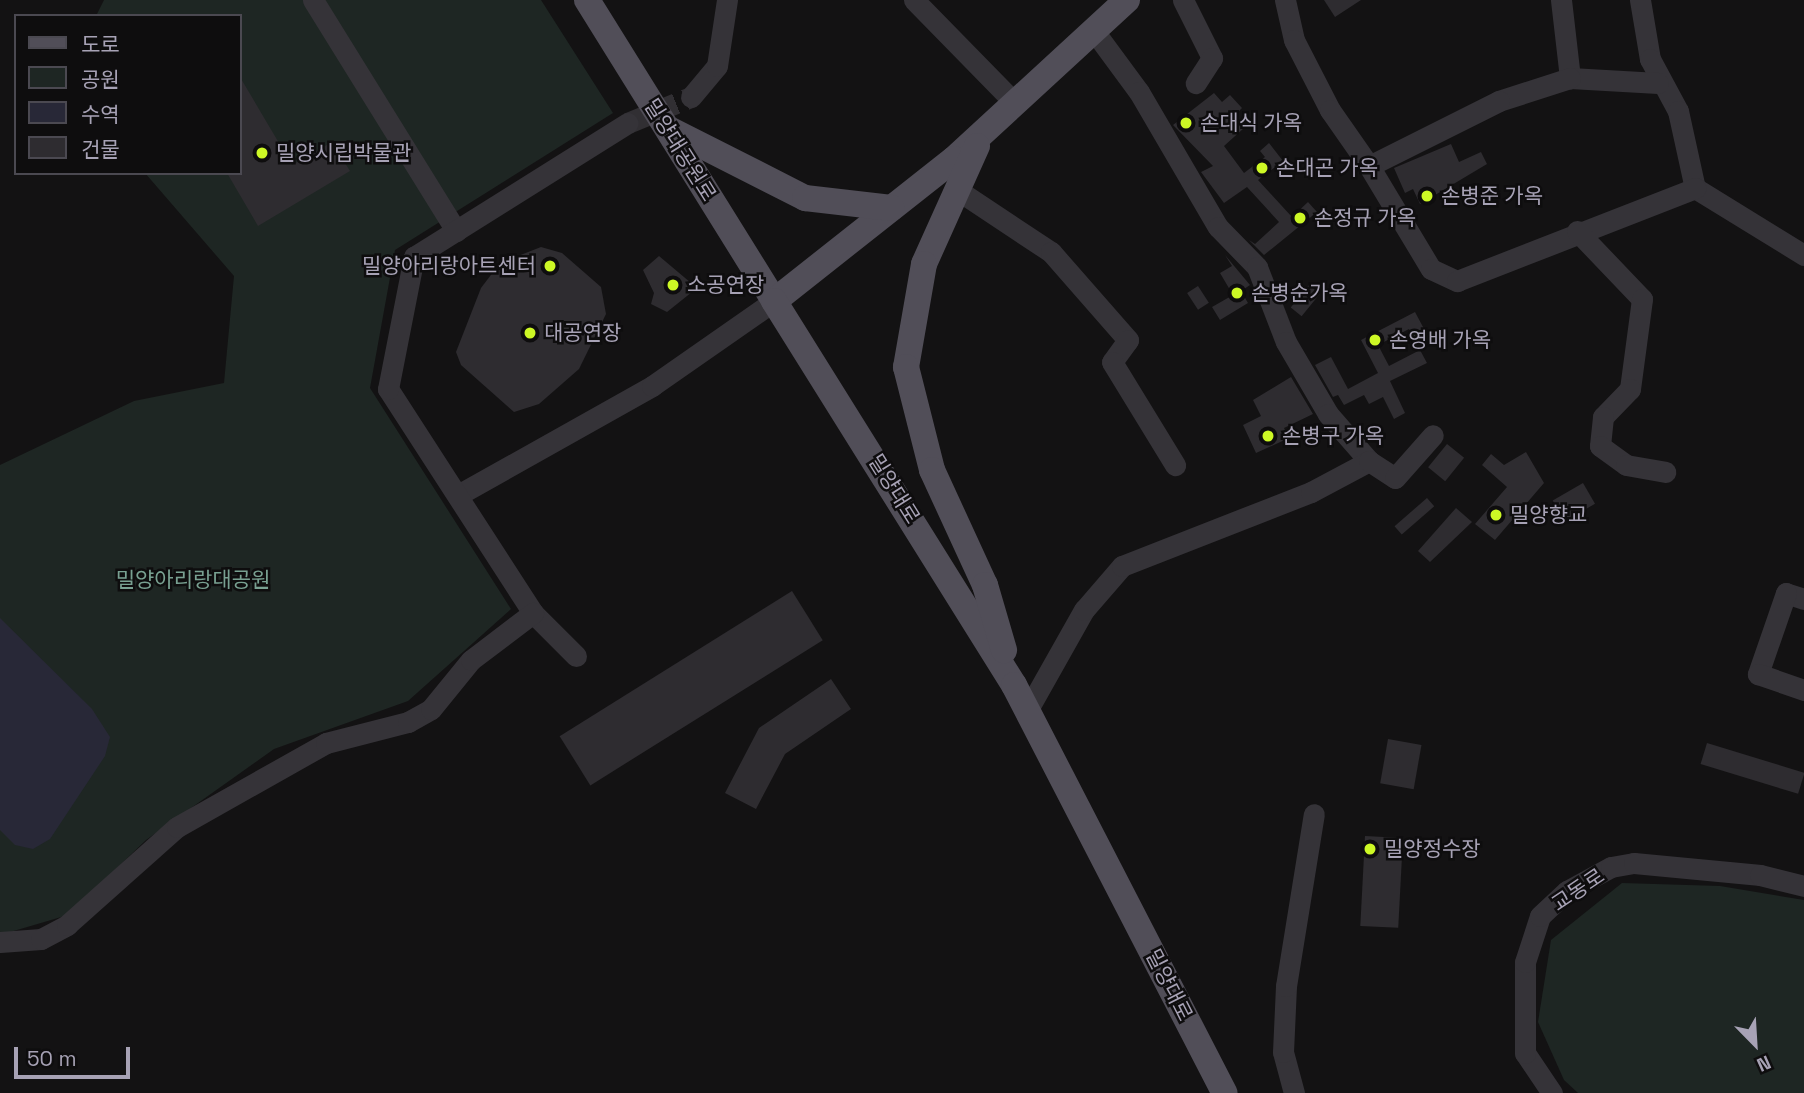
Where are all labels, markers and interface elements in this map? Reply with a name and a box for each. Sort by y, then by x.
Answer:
legend [14,14,242,175]
text: 도로 [81,31,120,58]
text: 공원 [81,66,120,93]
street label: 밀양대공원로 [639,94,721,206]
text: 수역 [81,101,120,128]
place label: 손대식 가옥 [1200,110,1302,136]
marker: 손대식 가옥 [1178,115,1194,131]
text: 건물 [81,136,120,163]
place label: 밀양시립박물관 [276,140,411,166]
marker: 밀양시립박물관 [254,145,270,161]
place label: 손대곤 가옥 [1276,155,1378,181]
marker: 손대곤 가옥 [1254,160,1270,176]
place label: 손병준 가옥 [1441,183,1543,209]
marker: 손병준 가옥 [1419,188,1435,204]
place label: 손정규 가옥 [1314,205,1416,231]
marker: 손정규 가옥 [1292,210,1308,226]
place label: 밀양아리랑아트센터 [362,253,536,279]
marker: 밀양아리랑아트센터 [542,258,558,274]
place label: 소공연장 [687,272,764,298]
marker: 소공연장 [665,277,681,293]
place label: 손병순가옥 [1251,280,1348,306]
marker: 손병순가옥 [1229,285,1245,301]
place label: 대공연장 [544,320,621,346]
marker: 대공연장 [522,325,538,341]
place label: 손영배 가옥 [1389,327,1491,353]
marker: 손영배 가옥 [1367,332,1383,348]
place label: 손병구 가옥 [1282,423,1384,449]
marker: 손병구 가옥 [1260,428,1276,444]
street label: 밀양대로 [863,450,925,528]
place label: 밀양향교 [1510,502,1587,528]
marker: 밀양향교 [1488,507,1504,523]
park label: 밀양아리랑대공원 [116,567,270,593]
place label: 밀양정수장 [1384,836,1481,862]
marker: 밀양정수장 [1362,841,1378,857]
street label: 교동로 [1547,863,1609,917]
street label: 밀양대로 [1140,945,1198,1025]
north arrow [1720,1009,1790,1079]
scale bar [18,1034,133,1078]
text: 50 m [27,1045,77,1072]
text: N [1753,1050,1775,1078]

